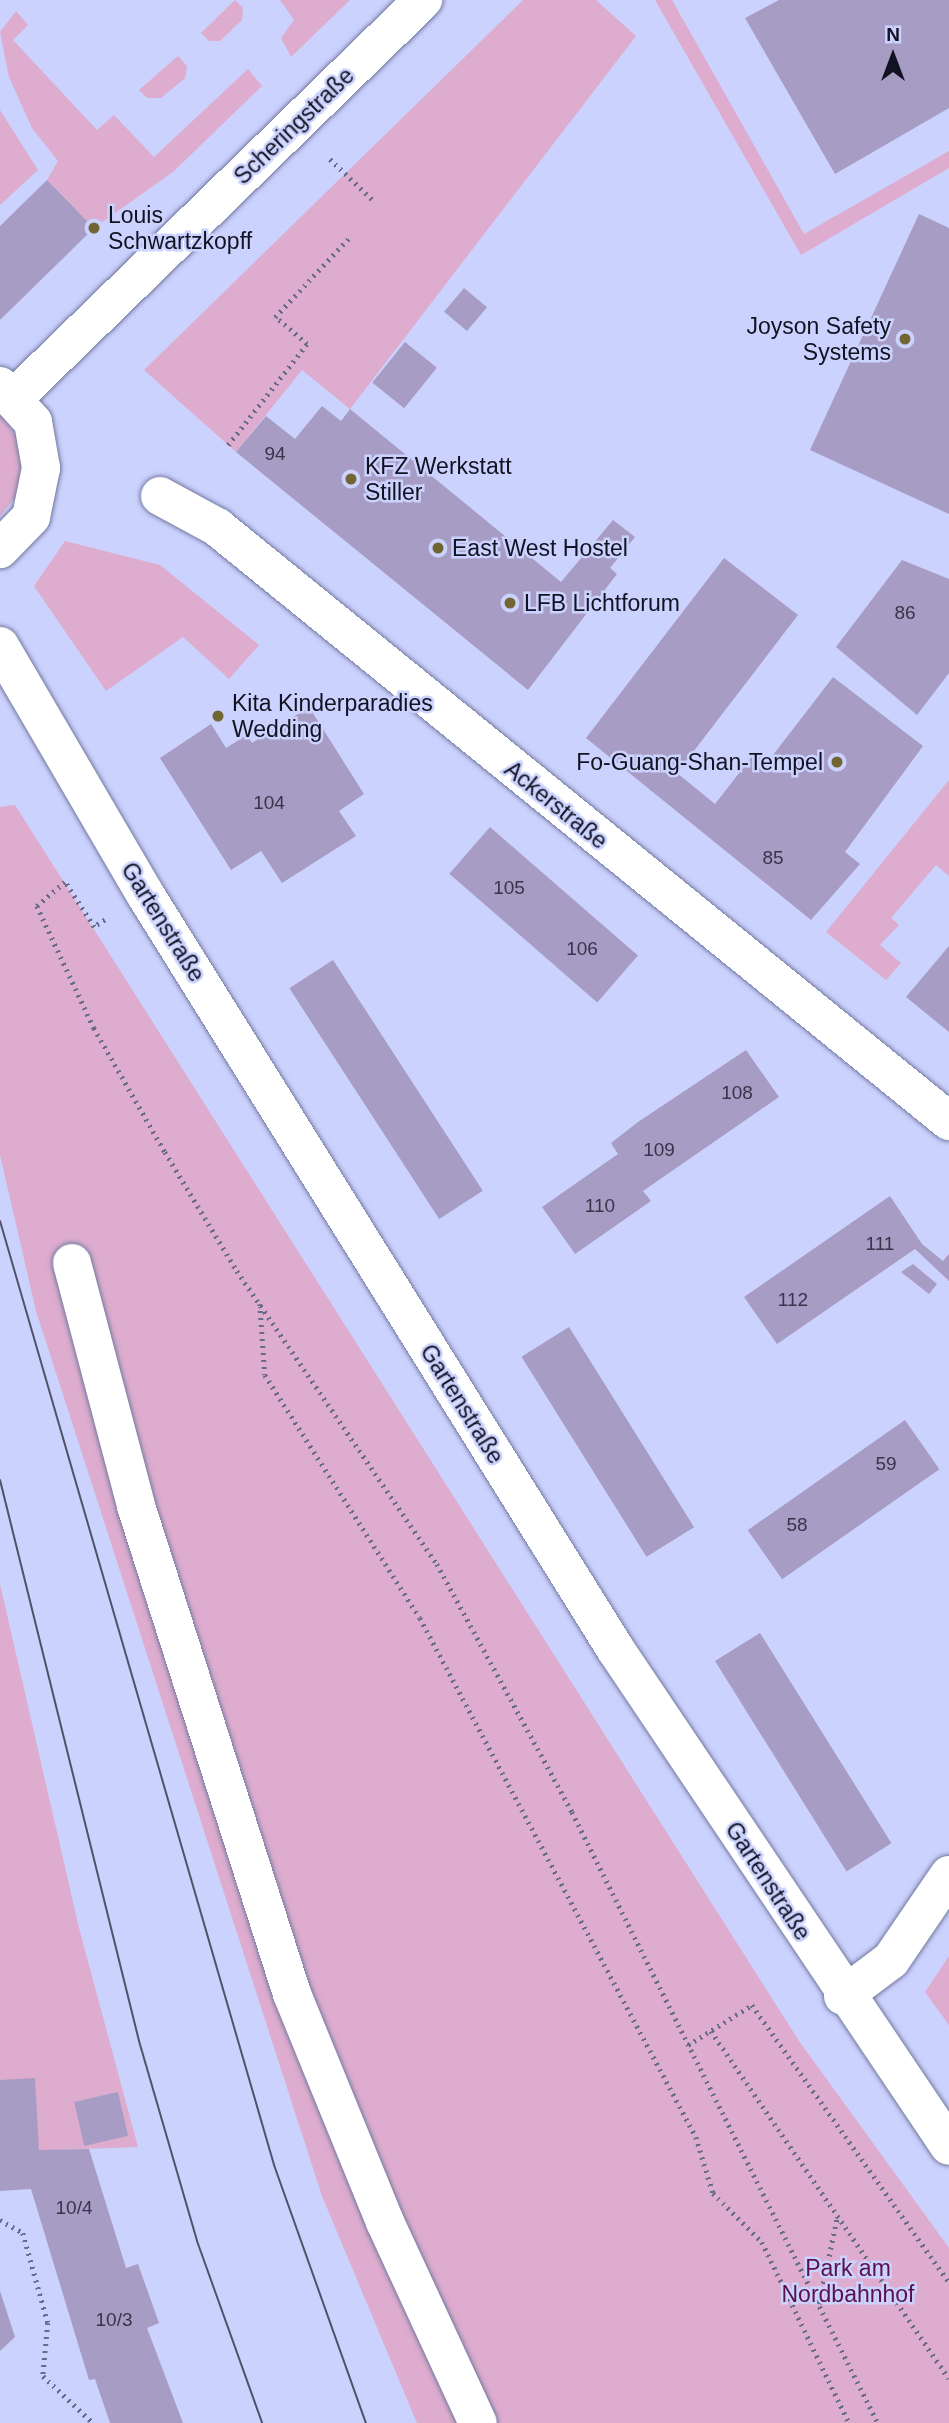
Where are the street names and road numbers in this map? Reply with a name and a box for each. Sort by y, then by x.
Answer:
street label: Scheringstraße [228,62,360,190]
street label: Ackerstraße [499,755,613,855]
street label: Gartenstraße [115,857,211,987]
street label: Gartenstraße [414,1339,510,1469]
street label: Gartenstraße [720,1817,816,1945]

